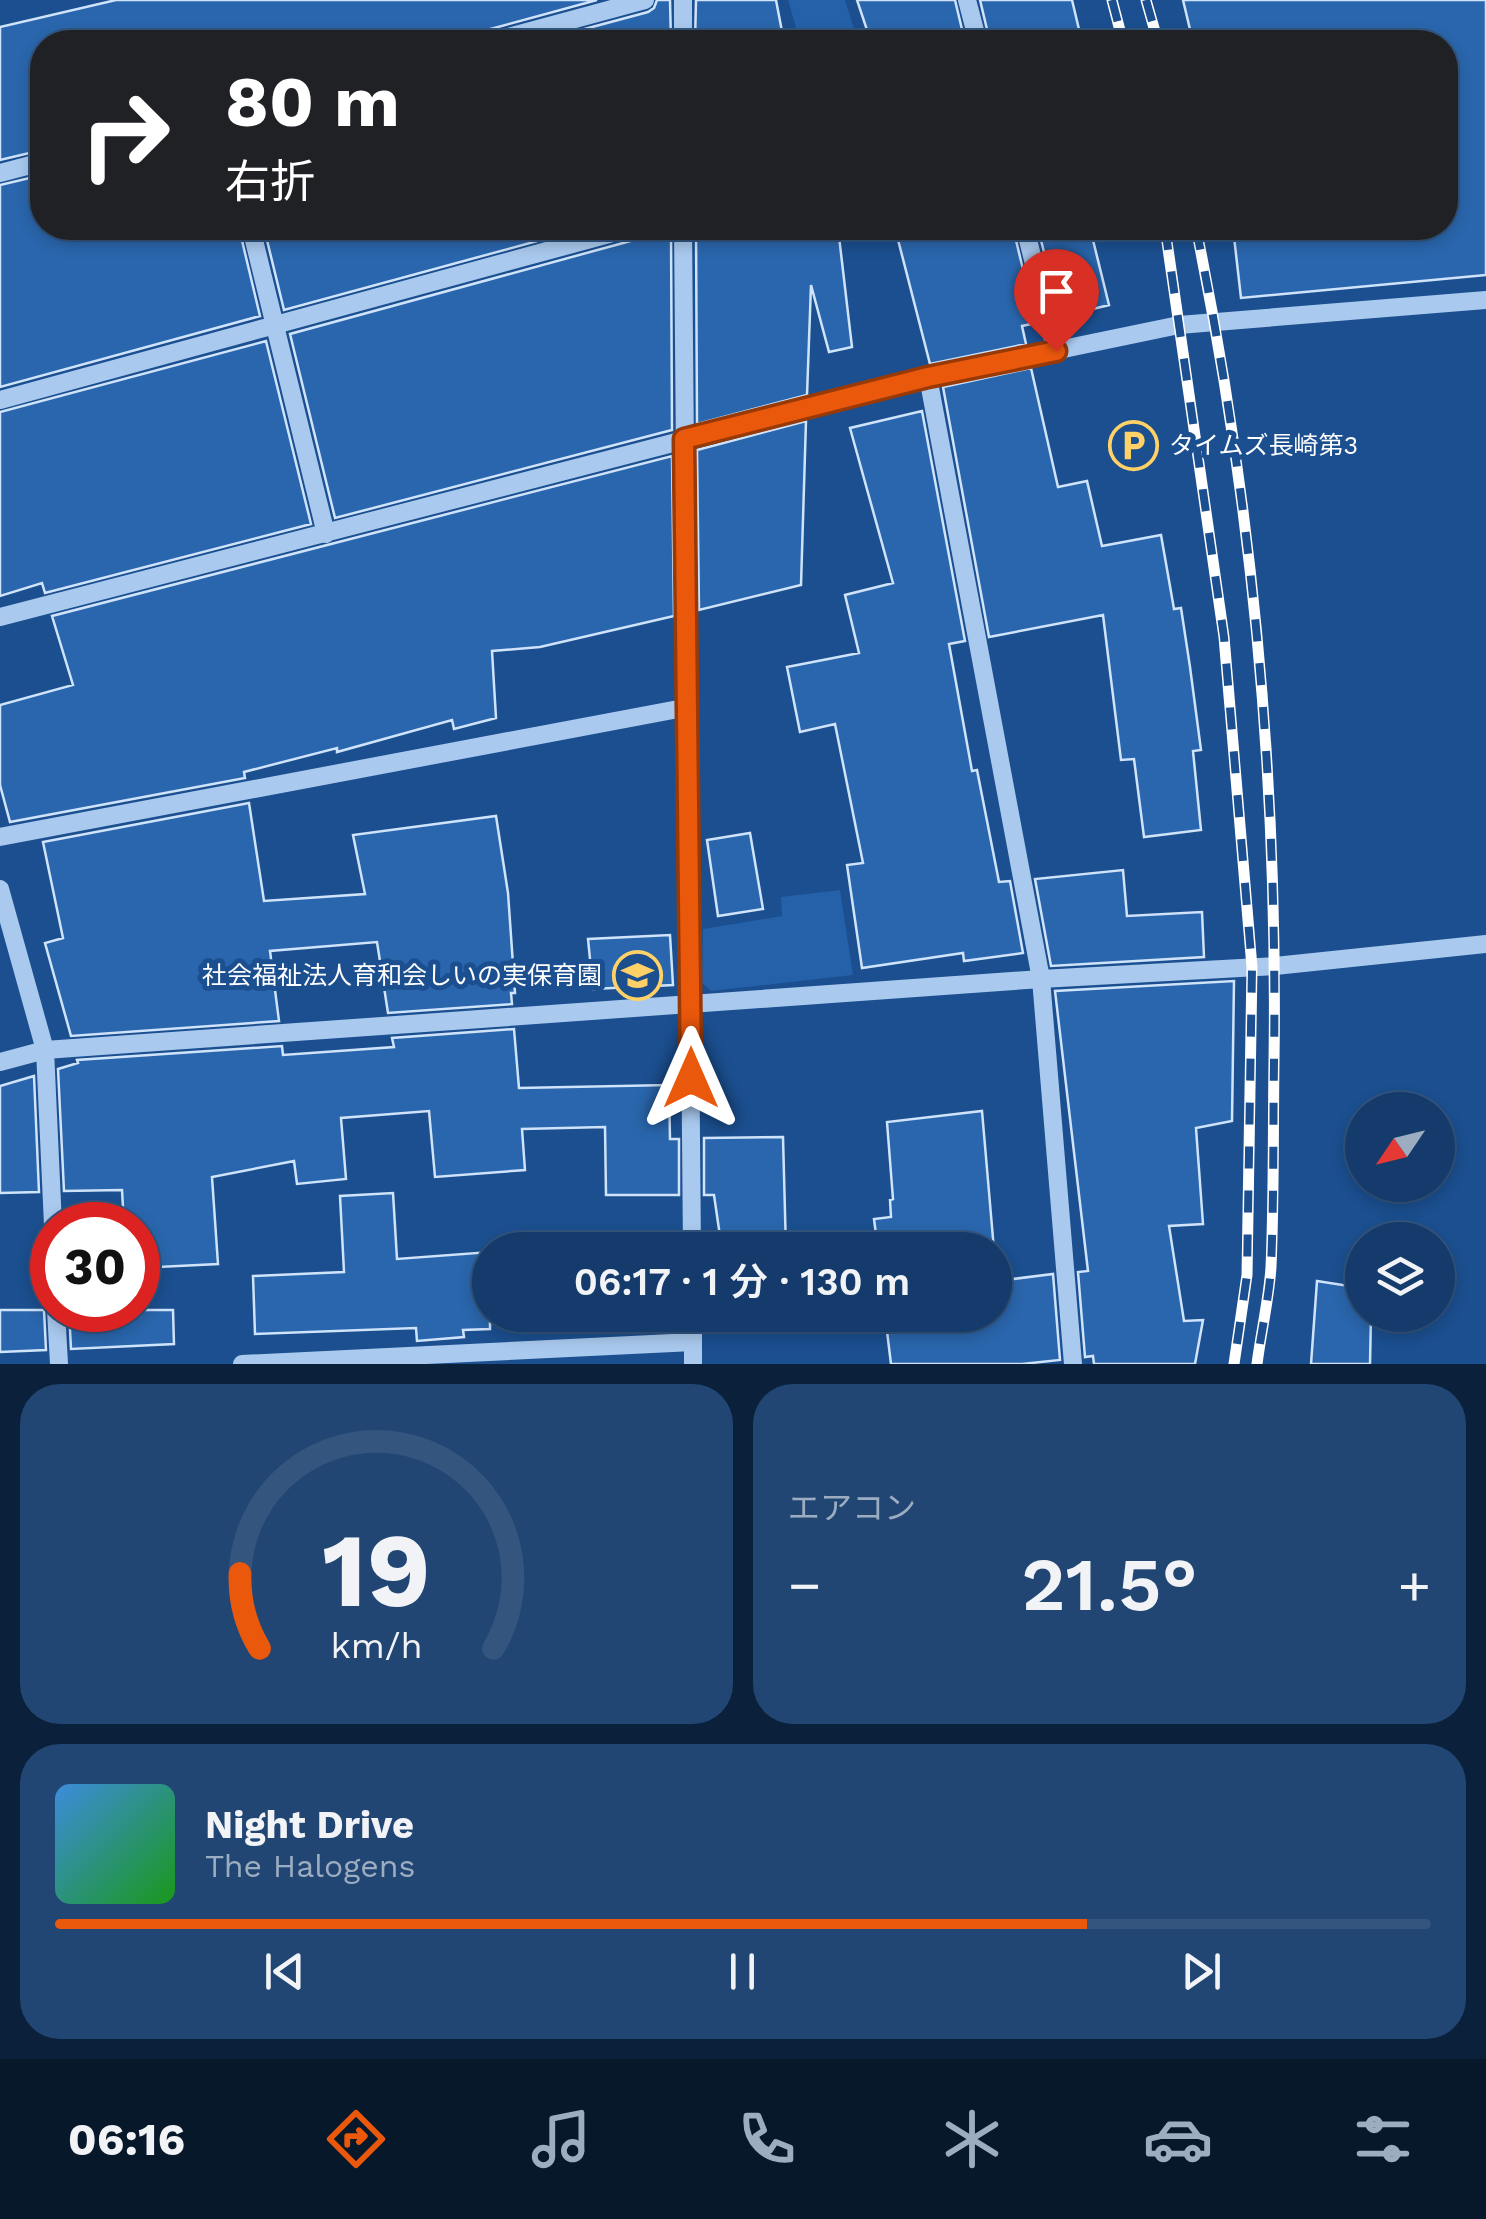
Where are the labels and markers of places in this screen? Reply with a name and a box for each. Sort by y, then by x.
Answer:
pin [1014,249,1099,352]
parking icon: タイムズ長崎第3 [1108,419,1160,471]
place label: タイムズ長崎第3 [1169,431,1358,460]
school or university icon: 社会福祉法人育和会しいの実保育園 [611,949,663,1001]
place label: 社会福祉法人育和会しいの実保育園 [202,961,602,990]

